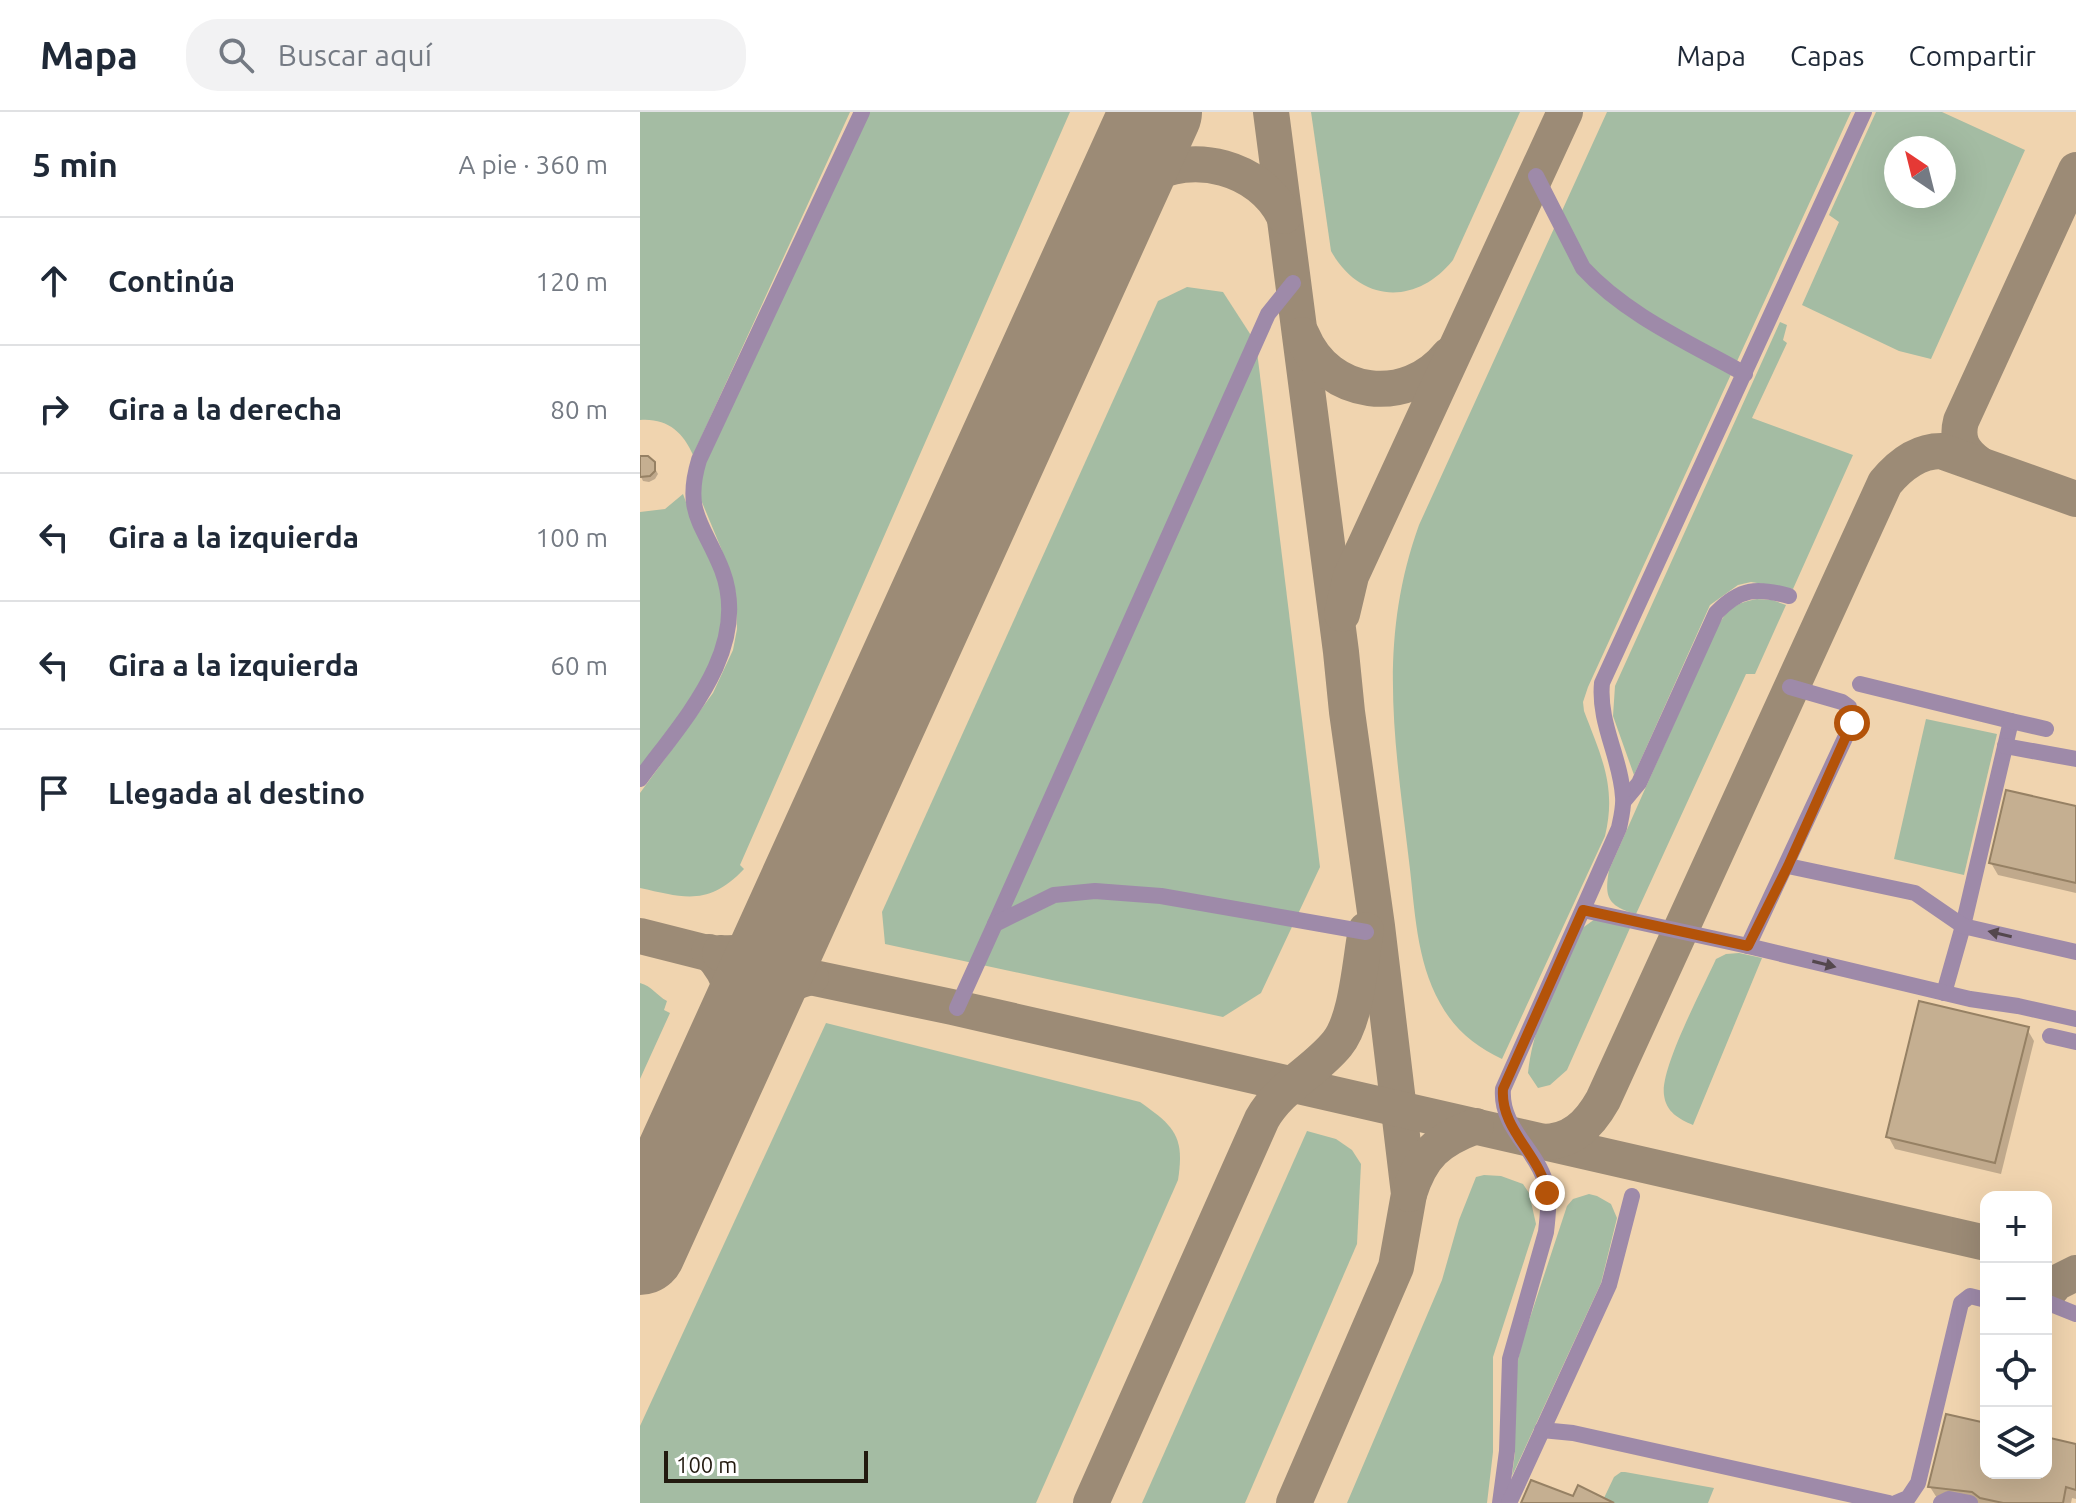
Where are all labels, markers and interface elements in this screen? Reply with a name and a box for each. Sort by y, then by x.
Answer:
search box [186,19,746,91]
icon: search [214,33,258,77]
text: Mapa [40,34,138,76]
text: Buscar aquí [278,38,432,72]
text: Mapa [1676,40,1746,71]
text: Capas [1790,40,1865,71]
text: Compartir [1909,40,2036,71]
north arrow [1884,136,1956,208]
text: 5 min [32,145,118,183]
text: A pie · 360 m [459,150,608,179]
icon: ahead [32,259,76,303]
text: Continúa [108,264,235,298]
text: 120 m [536,267,608,296]
icon: right [32,387,76,431]
text: Gira a la derecha [108,392,342,426]
text: 80 m [550,395,608,424]
icon: left [32,515,76,559]
text: Gira a la izquierda [108,520,359,554]
text: 100 m [536,523,608,552]
icon: left [32,643,76,687]
text: Gira a la izquierda [108,648,359,682]
text: 60 m [550,651,608,680]
route start [1834,705,1870,741]
icon: arrive [32,771,76,815]
text: Llegada al destino [108,776,365,810]
one-way arrow [1987,927,2012,940]
one-way arrow [1812,958,1837,971]
route end [1529,1175,1565,1211]
map controls [1980,1191,2052,1479]
button: + [1980,1191,2052,1263]
button: − [1980,1263,2052,1335]
button: locate [1980,1335,2052,1407]
button: layers [1980,1407,2052,1479]
scale bar [664,1447,868,1483]
text: 100 m [676,1452,737,1477]

